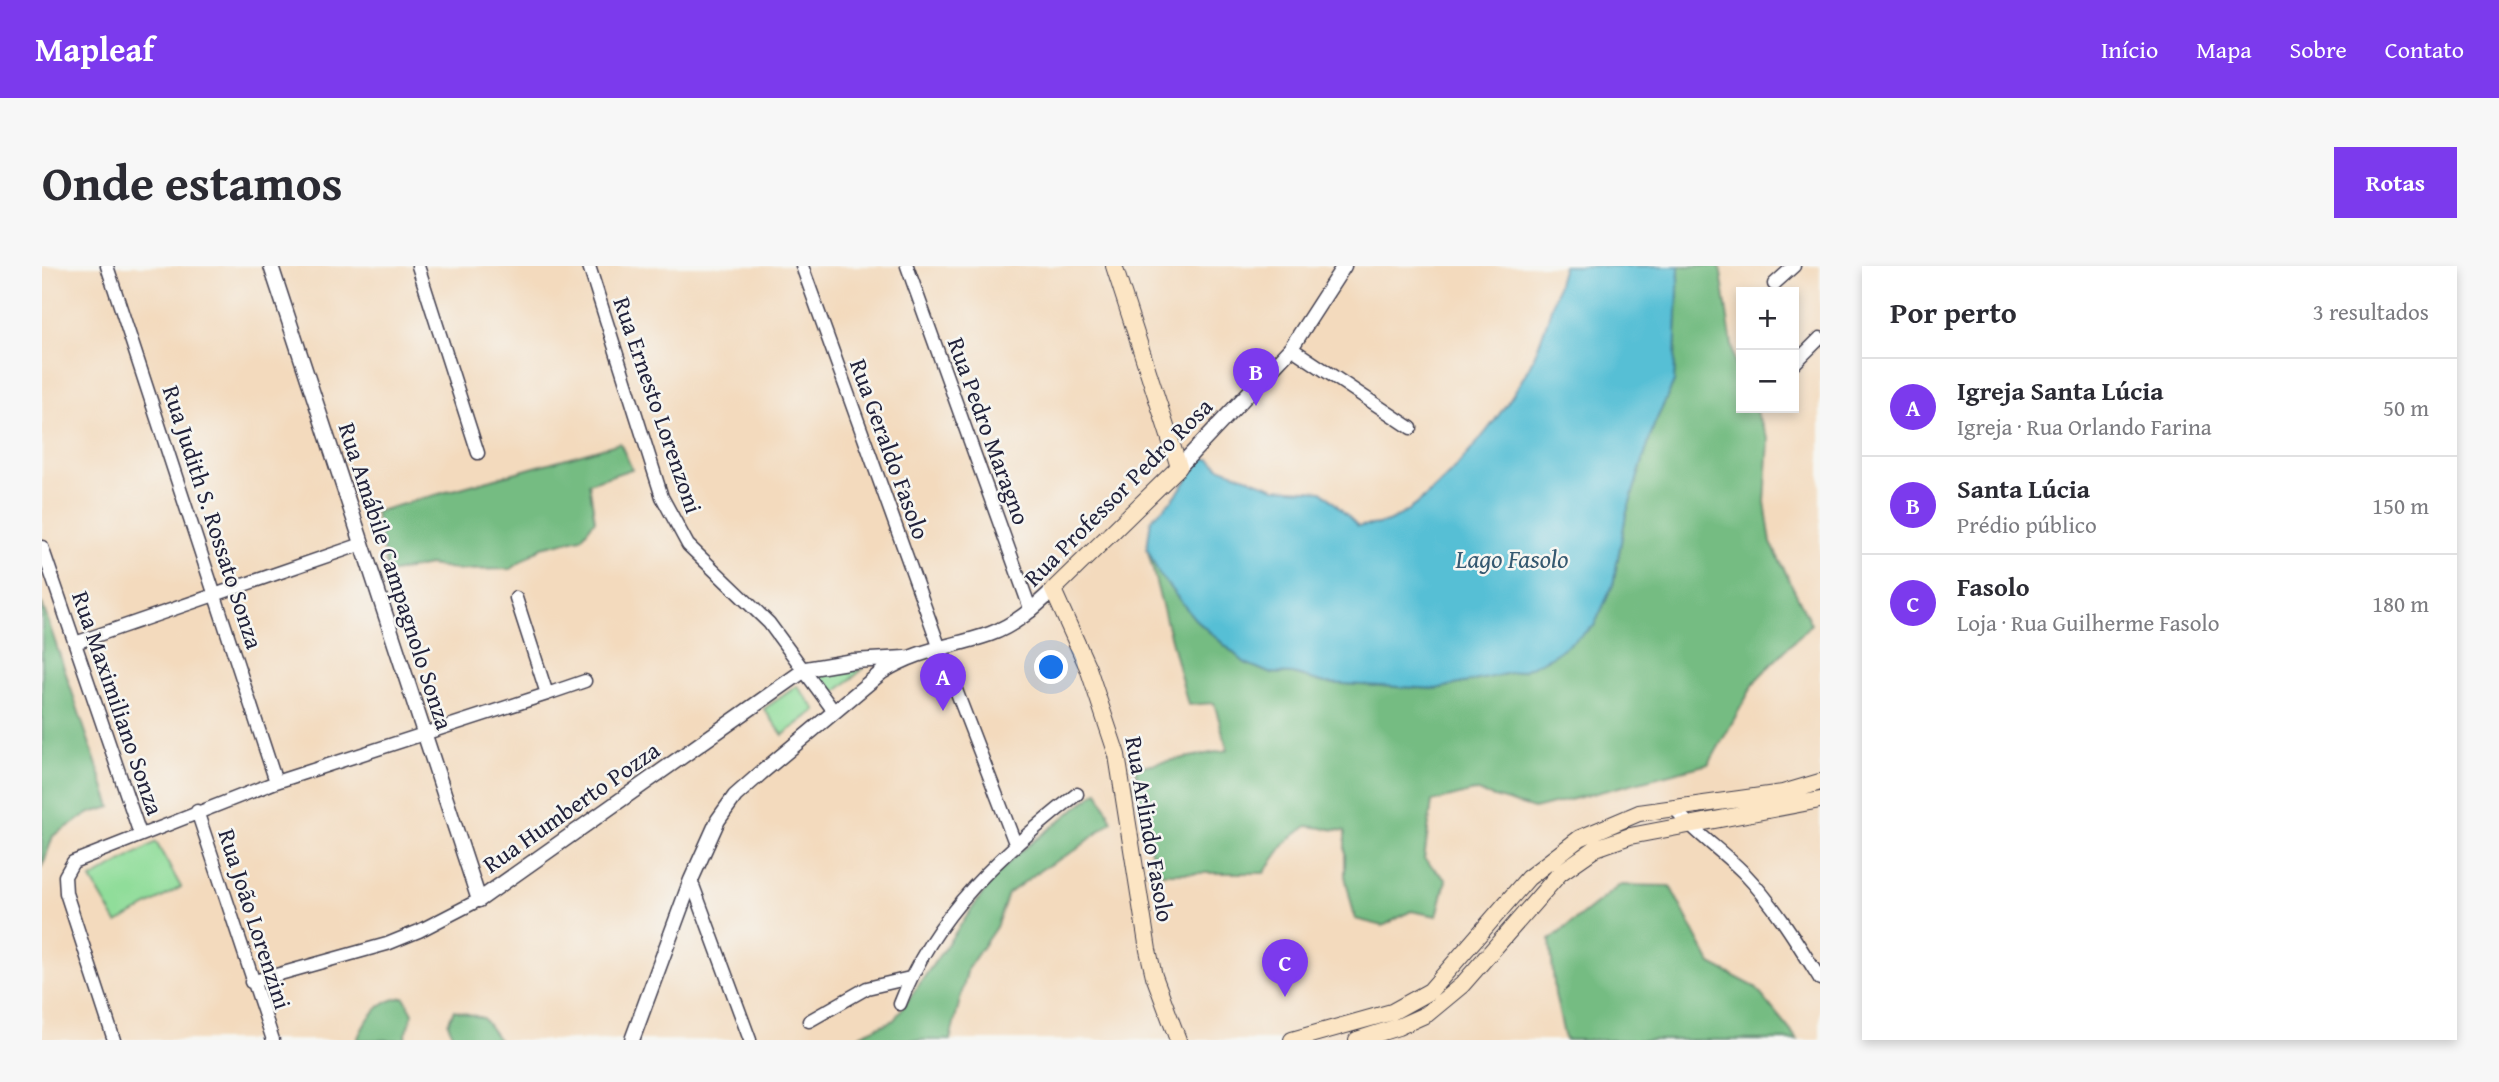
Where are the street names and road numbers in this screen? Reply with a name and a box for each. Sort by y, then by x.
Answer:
street label: Rua Ernesto Lorenzoni [605,292,712,518]
street label: Rua Pedro Maragno [939,332,1039,530]
street label: Rua Geraldo Fasolo [841,354,939,544]
street label: Rua Judith S. Rossato Sonza [154,381,272,654]
street label: Rua Professor Pedro Rosa [1016,389,1221,594]
street label: Rua Amábile Campagnolo Sonza [330,418,462,735]
street label: Rua Maximiliano Sonza [63,586,173,820]
street label: Rua Humberto Pozza [475,732,667,881]
street label: Rua Arlindo Fasolo [1116,733,1184,925]
street label: Rua João Lorenzini [209,824,301,1014]

